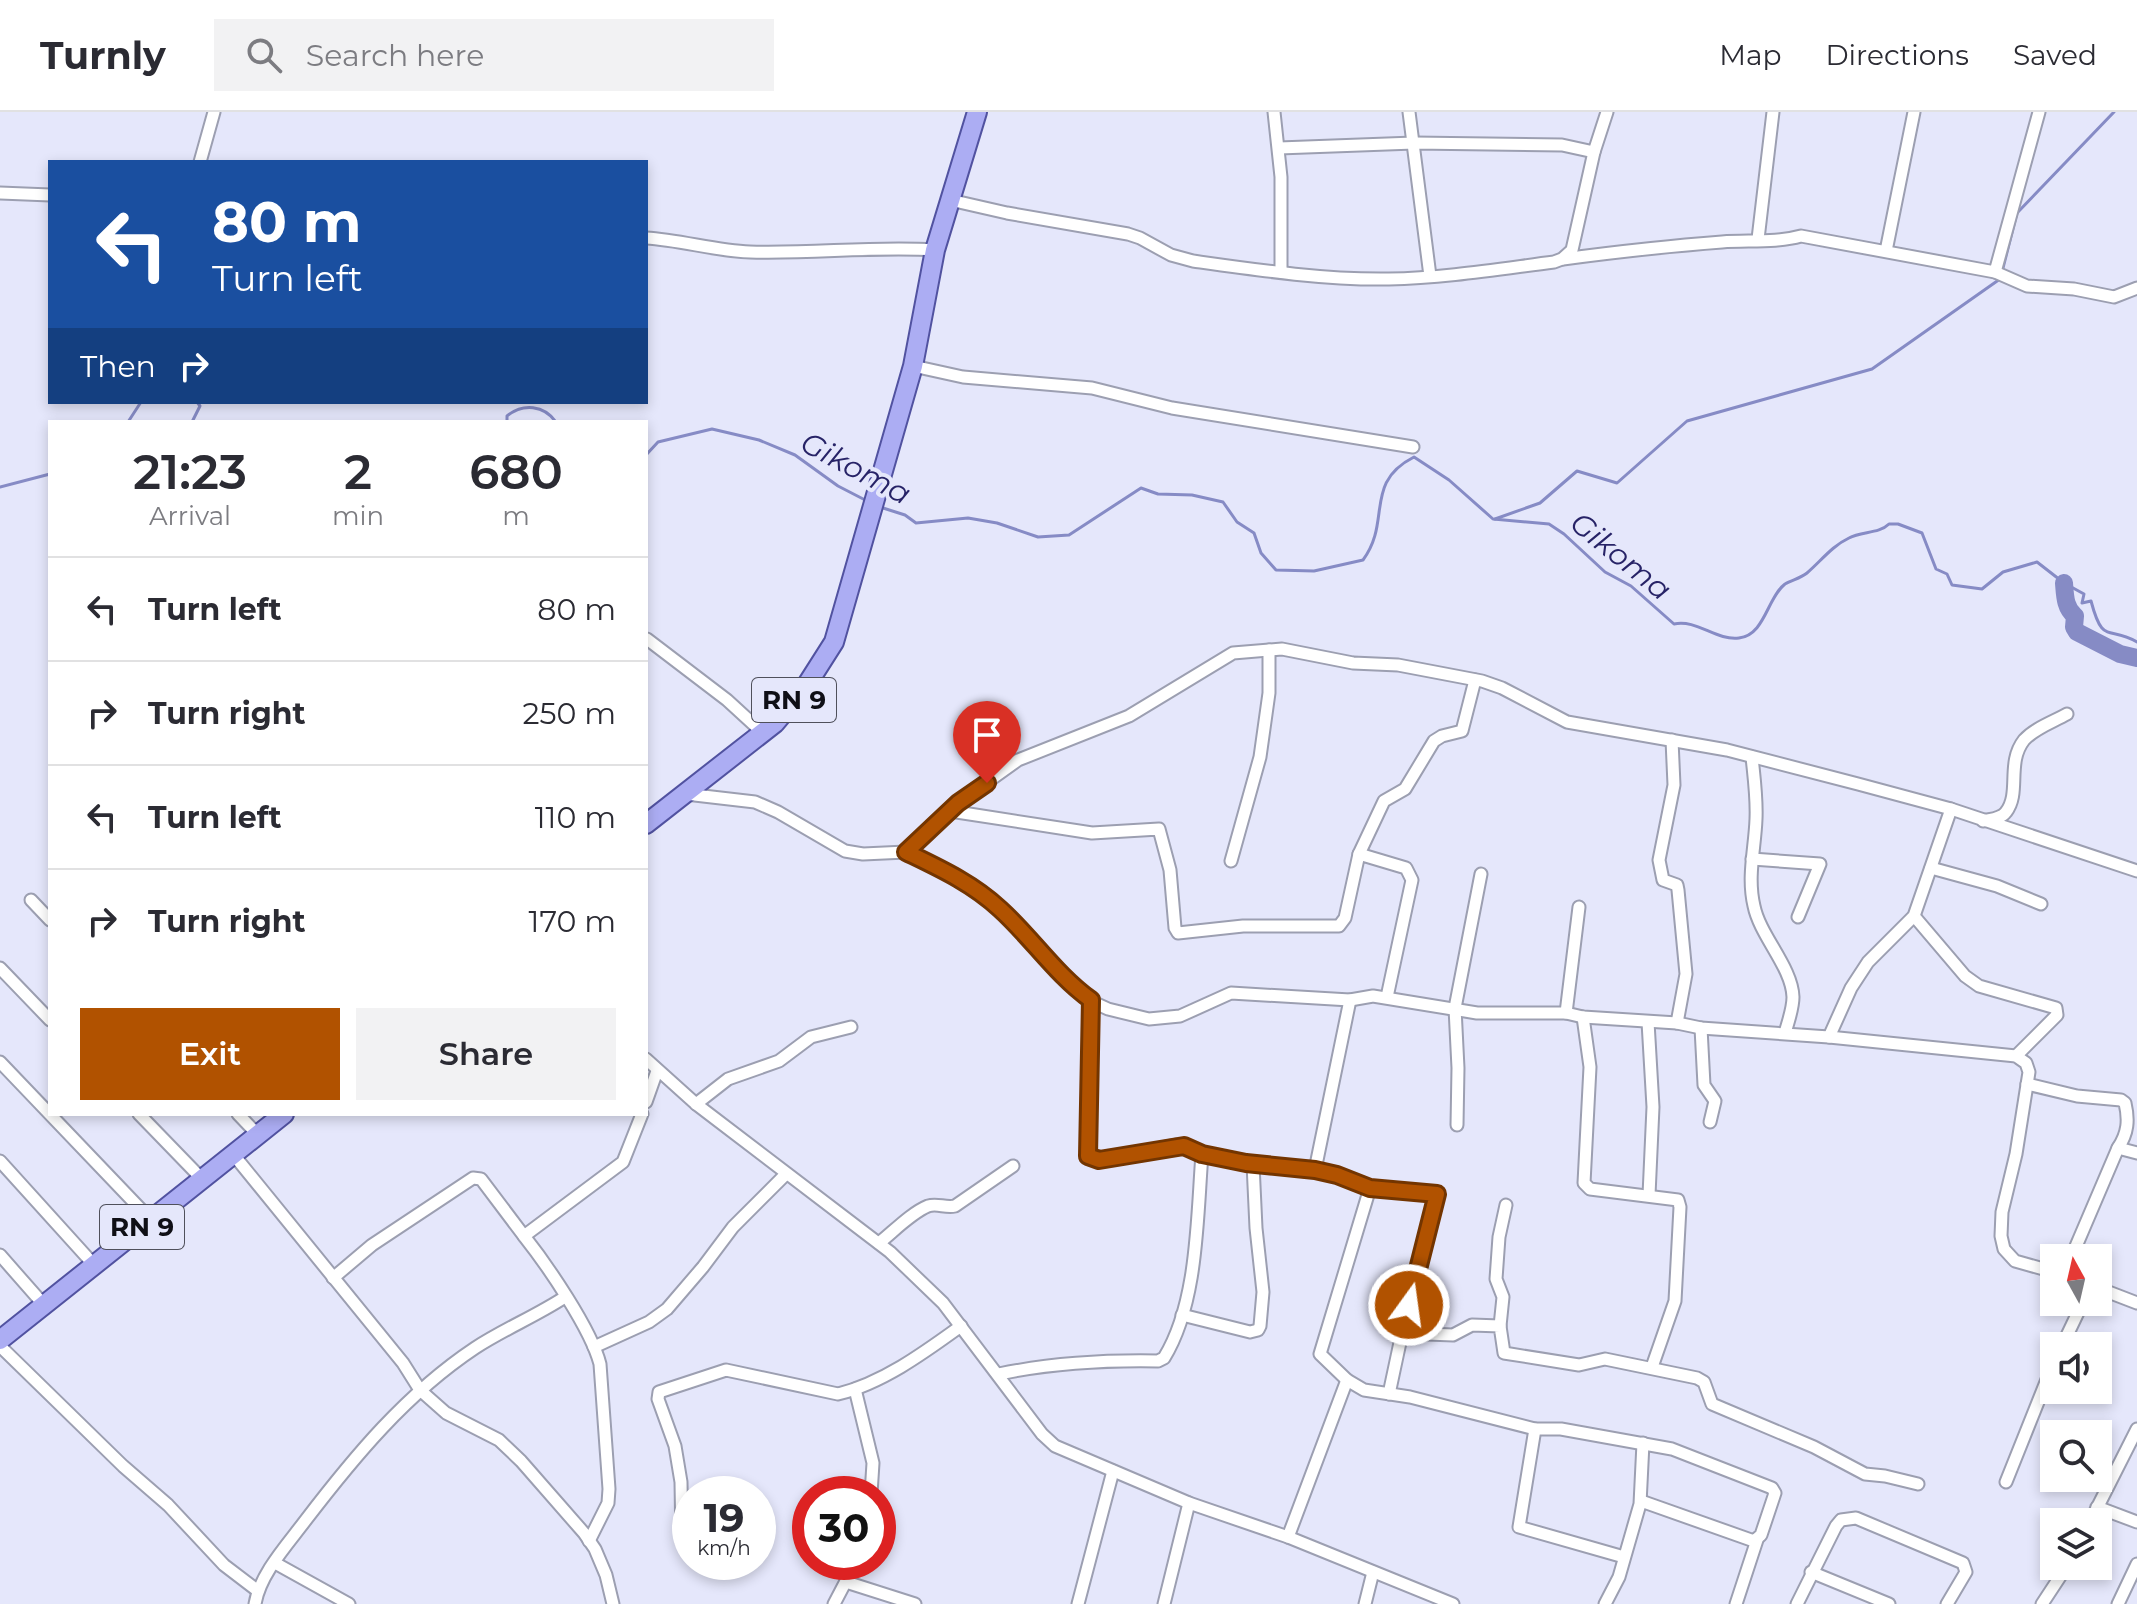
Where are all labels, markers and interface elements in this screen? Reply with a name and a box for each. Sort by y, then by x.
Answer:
search box [214,19,774,91]
text: Turnly [40,32,166,79]
icon: search [242,33,286,77]
text: Search here [306,37,484,74]
text: Map [1719,38,1781,72]
text: Directions [1825,38,1969,72]
text: Saved [2013,38,2097,72]
text: 80 m [212,188,362,256]
icon: left [80,192,184,296]
text: Turn left [212,256,363,300]
icon: right [172,344,216,388]
text: Then [80,348,156,385]
water label: Gikoma [795,424,917,512]
text: 21:23 [133,443,247,501]
text: 2 [344,443,372,501]
text: 680 [469,443,563,501]
text: Arrival [149,500,231,532]
text: min [332,500,384,532]
text: m [502,500,530,532]
water label: Gikoma [1563,504,1679,608]
icon: left [80,587,124,631]
text: Turn left [148,591,281,628]
text: 80 m [537,591,616,628]
road number: RN 9 [752,678,836,722]
icon: right [80,691,124,735]
text: Turn right [148,695,305,732]
text: 250 m [522,695,616,732]
pin [953,701,1021,783]
icon: arrive [965,713,1009,757]
icon: left [80,795,124,839]
text: Turn left [148,799,281,836]
text: 110 m [535,799,616,836]
icon: right [80,899,124,943]
text: Turn right [148,903,305,940]
text: 170 m [529,903,616,940]
button: Exit [80,1008,340,1100]
button: Share [356,1008,616,1100]
road number: RN 9 [100,1205,184,1249]
north arrow [2040,1244,2112,1316]
map controls [2040,1244,2112,1580]
position arrow [1367,1263,1451,1347]
button: sound [2040,1332,2112,1404]
button: search [2040,1420,2112,1492]
speed limit sign: 30 [792,1476,896,1580]
text: 19 [703,1493,745,1542]
button: layers [2040,1508,2112,1580]
text: km/h [697,1536,751,1560]

